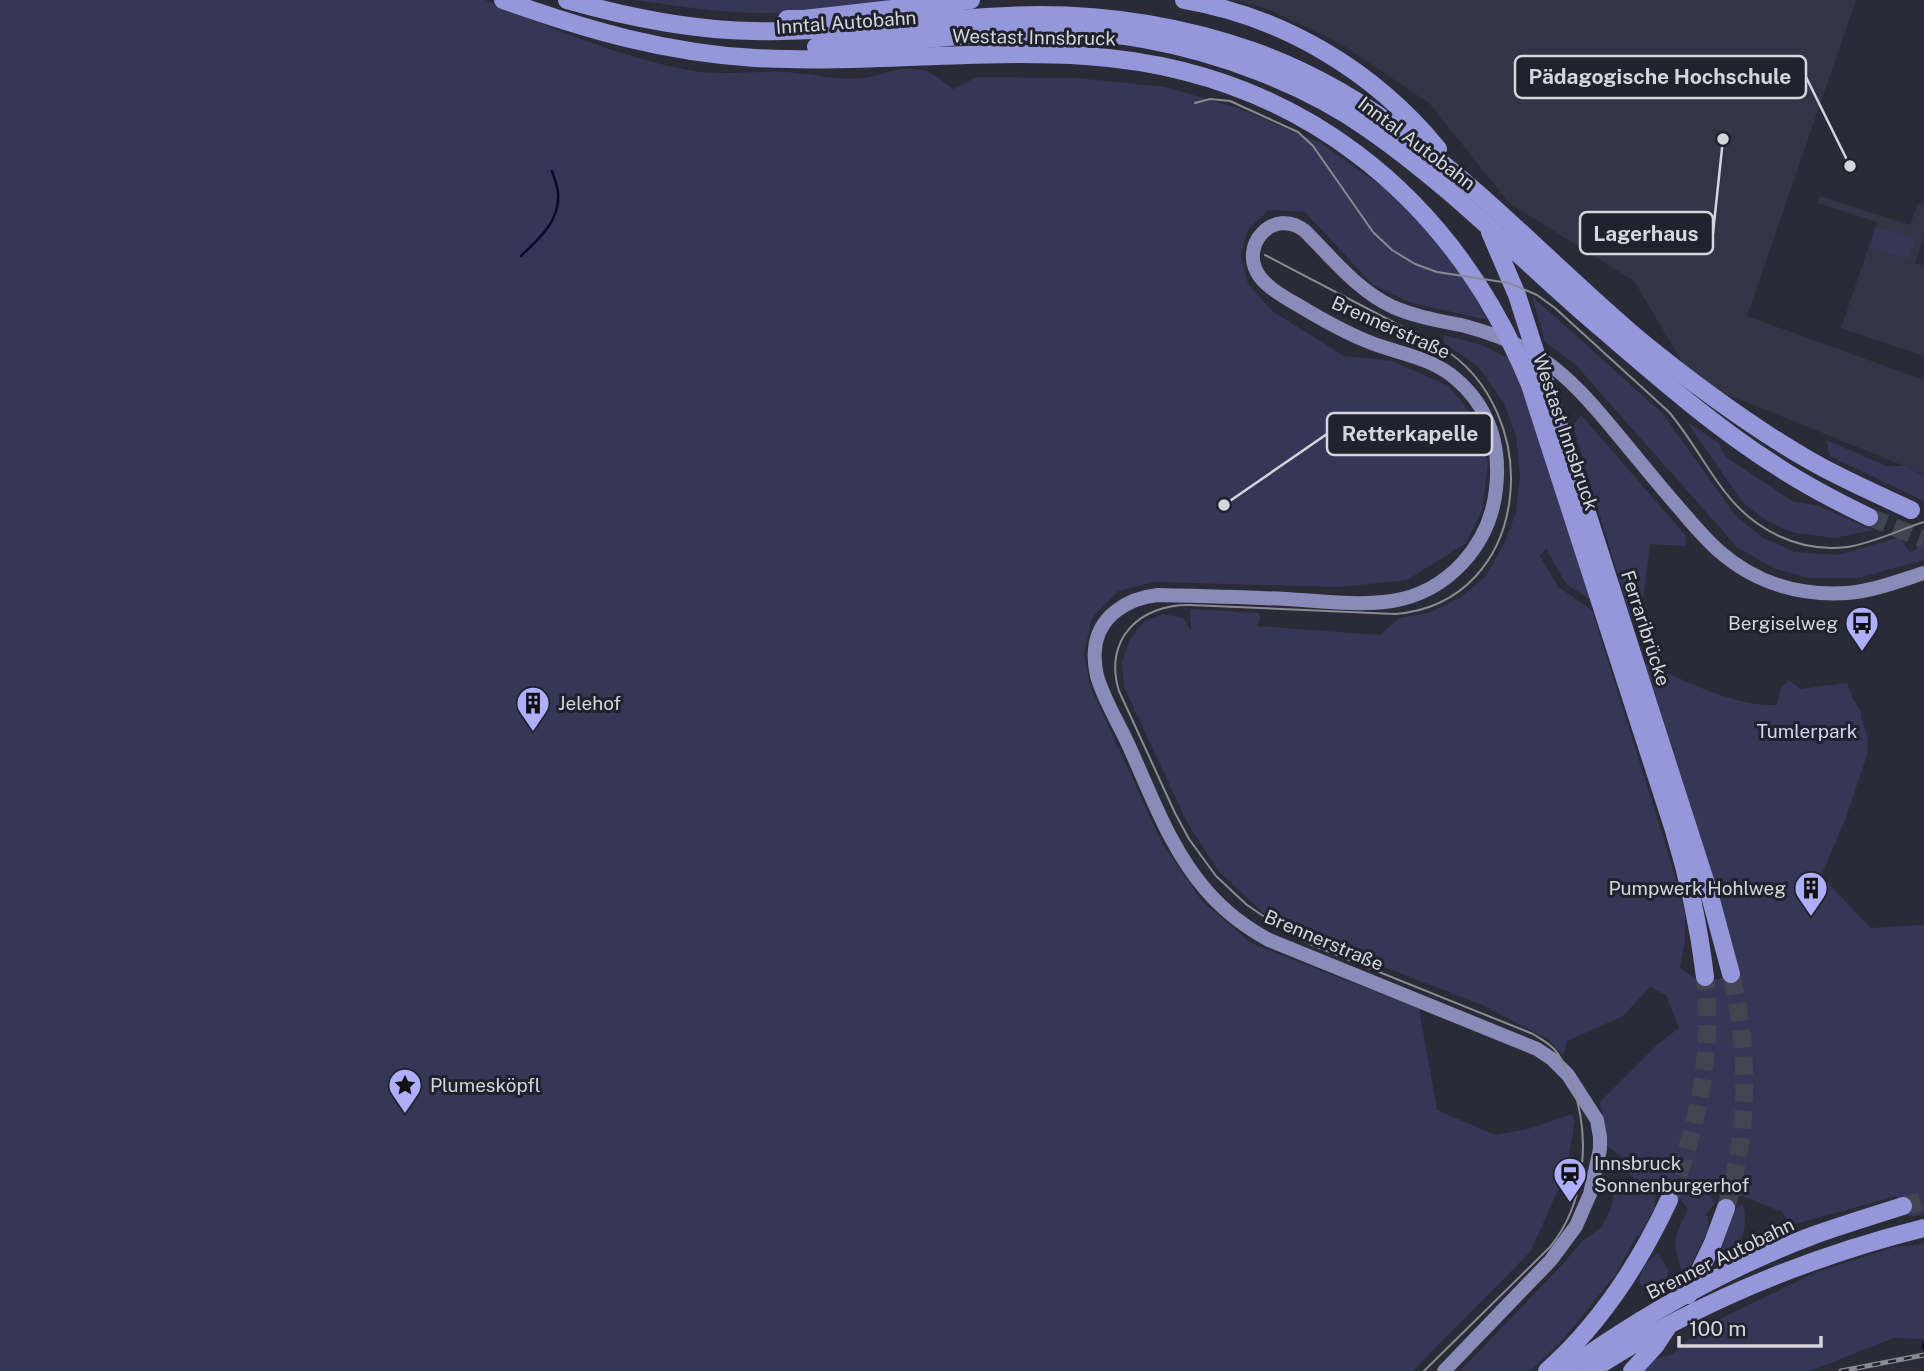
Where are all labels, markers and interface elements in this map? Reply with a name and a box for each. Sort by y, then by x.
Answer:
street label: Inntal Autobahn [775,6,917,38]
street label: Westast Innsbruck [952,25,1116,49]
callout: Pädagogische Hochschule [1515,56,1806,98]
text: Pädagogische Hochschule [1529,64,1791,89]
street label: Inntal Autobahn [1354,92,1480,194]
callout: Lagerhaus [1580,212,1713,254]
text: Lagerhaus [1593,221,1699,246]
street label: Brennerstraße [1328,291,1454,363]
street label: Westast Innsbruck [1529,351,1603,513]
callout: Retterkapelle [1327,413,1492,455]
text: Retterkapelle [1342,421,1478,446]
street label: Ferraribrücke [1617,568,1675,688]
bus stop icon: Bergiselweg [1843,604,1881,653]
place label: Bergiselweg [1728,612,1838,634]
building icon: Jelehof [514,684,552,733]
place label: Jelehof [558,692,621,714]
park label: Tumlerpark [1756,720,1858,742]
building icon: Pumpwerk Hohlweg [1792,869,1830,918]
place label: Pumpwerk Hohlweg [1608,877,1786,899]
street label: Brennerstraße [1261,905,1387,975]
place icon: Plumesköpfl [386,1066,424,1115]
place label: Plumesköpfl [430,1074,541,1096]
place label: Innsbruck Sonnenburgerhof [1594,1152,1749,1196]
station icon: Innsbruck Sonnenburgerhof [1551,1155,1589,1204]
street label: Brenner Autobahn [1643,1213,1797,1303]
scale bar [1679,1304,1821,1348]
text: 100 m [1689,1316,1746,1341]

